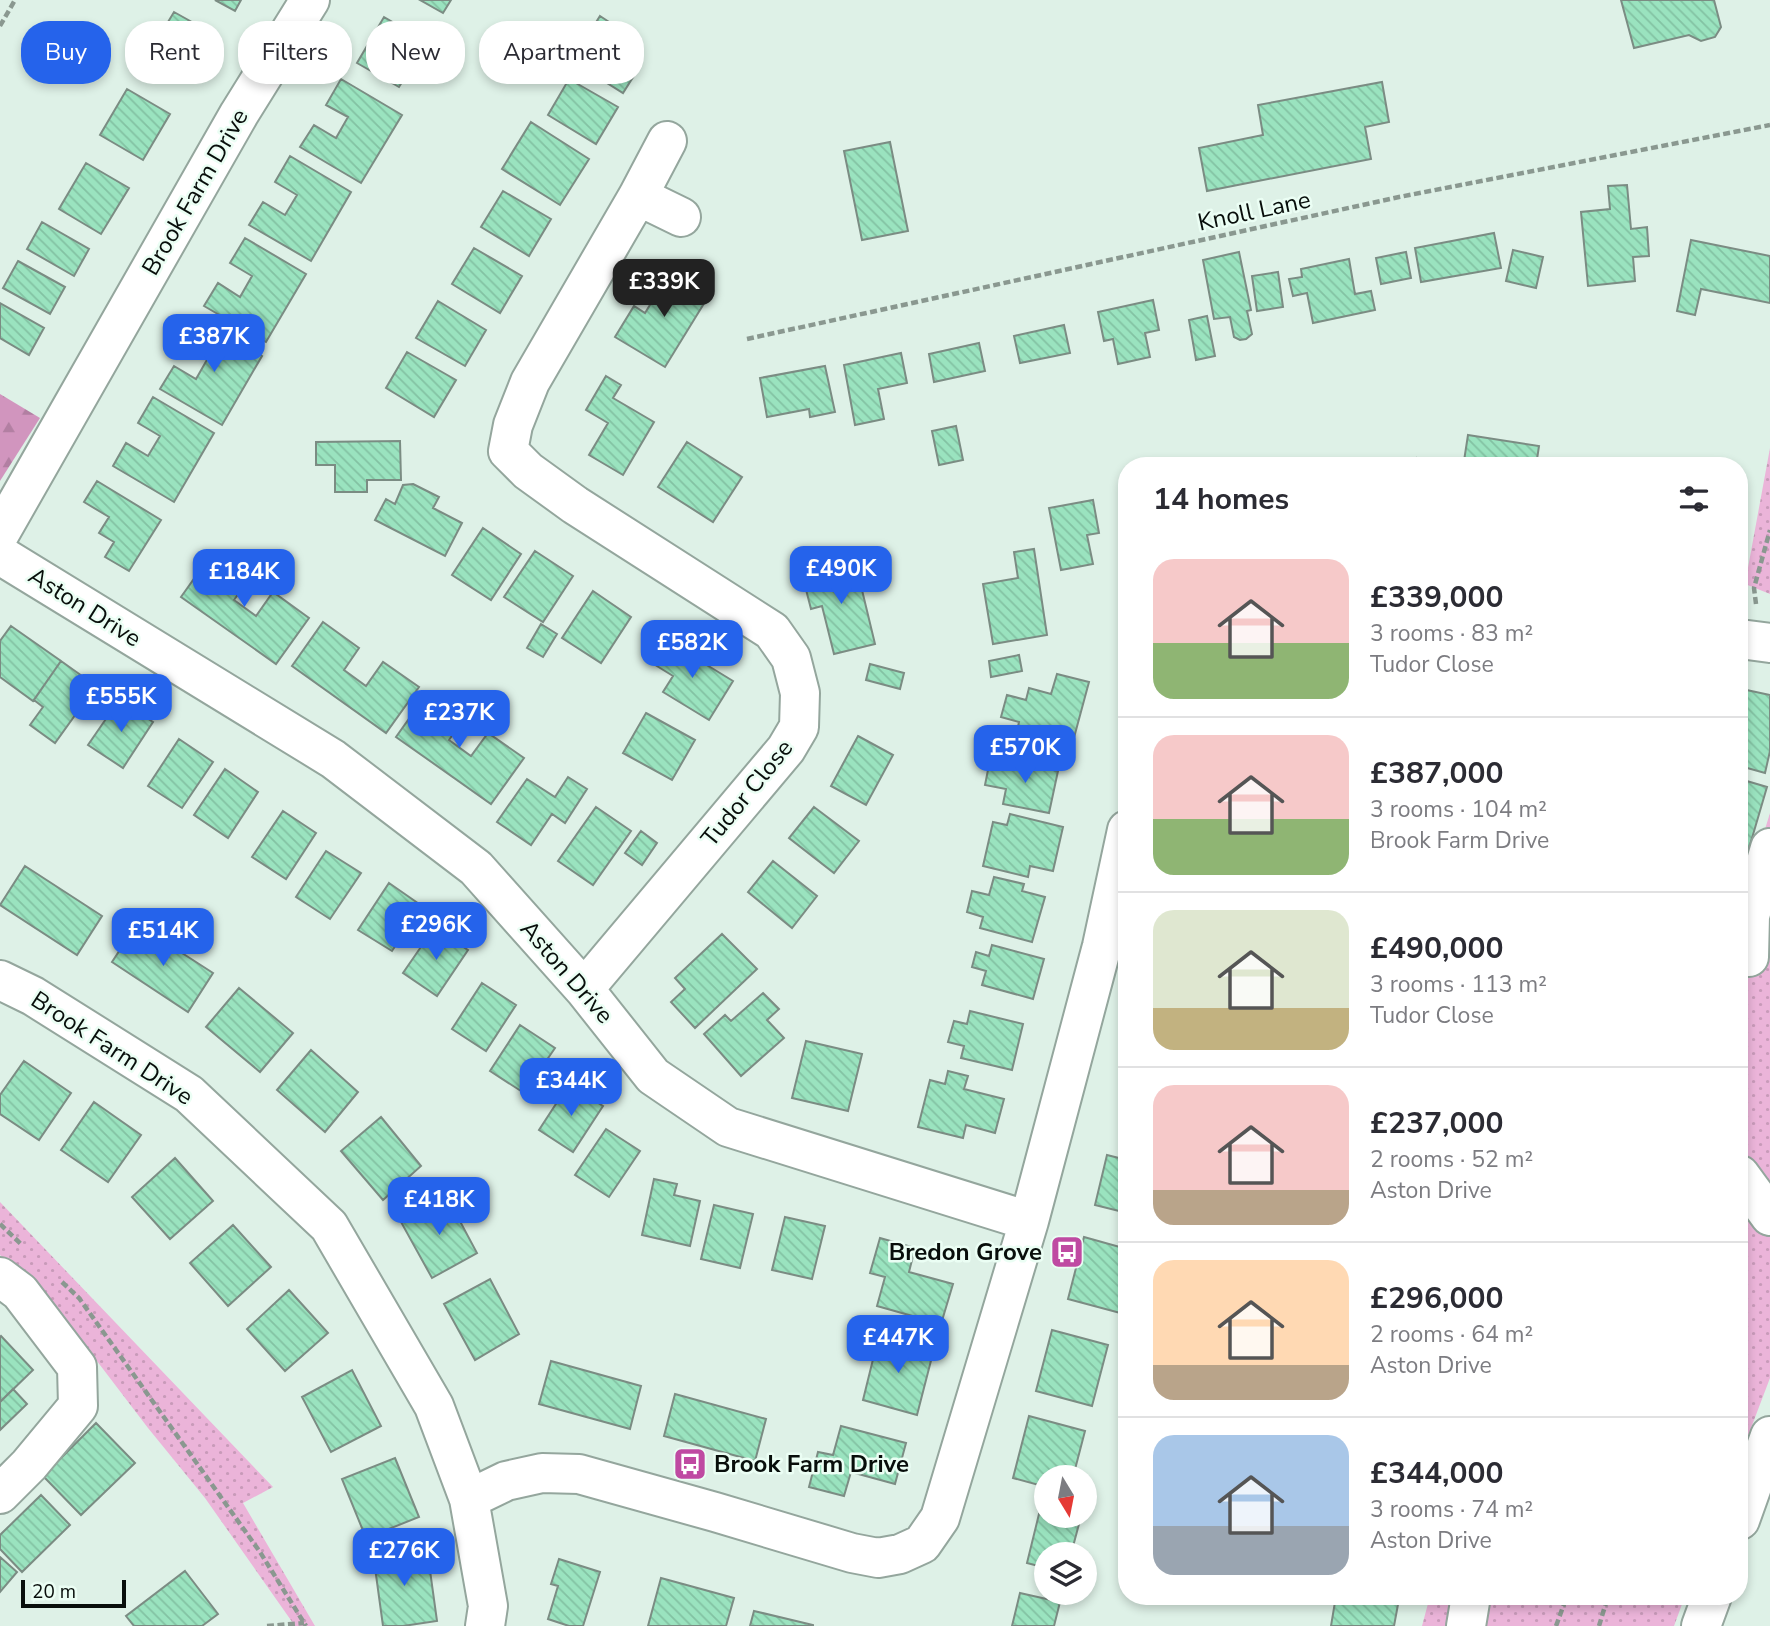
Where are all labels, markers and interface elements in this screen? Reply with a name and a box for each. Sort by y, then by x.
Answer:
chip: Buy [21,21,111,84]
chip: Rent [125,21,224,84]
chip: Filters [238,21,352,84]
chip: New [366,21,465,84]
chip: Apartment [479,21,644,84]
street label: Brook Farm Drive [134,103,256,281]
street label: Knoll Lane [1195,183,1313,239]
pin: £339K [615,260,713,319]
text: £339K [629,266,699,297]
pin: £387K [165,314,263,374]
text: £387K [179,321,249,352]
text: 14 homes [1153,479,1289,520]
icon: filters [1675,480,1713,518]
pin: £490K [792,546,890,606]
pin: £184K [195,550,293,609]
text: £490K [806,553,876,584]
text: £184K [209,556,279,587]
street label: Aston Drive [23,560,147,654]
text: £339,000 [1370,577,1503,618]
icon: home [1209,587,1293,671]
text: 3 rooms · 83 m² [1370,618,1533,649]
pin: £582K [643,620,741,680]
text: £582K [657,627,727,658]
text: Tudor Close [1370,649,1494,680]
pin: £555K [72,674,170,734]
text: £555K [86,681,156,712]
pin: £237K [410,690,508,750]
text: £237K [424,697,494,728]
pin: £570K [976,726,1074,785]
text: £570K [990,732,1060,763]
street label: Tudor Close [694,733,800,853]
text: £387,000 [1370,753,1503,794]
icon: home [1209,763,1293,847]
text: 3 rooms · 104 m² [1370,794,1547,825]
text: Brook Farm Drive [1370,825,1549,856]
pin: £296K [387,902,485,962]
pin: £514K [114,908,212,968]
text: £296K [401,909,471,940]
street label: Aston Drive [513,914,621,1030]
text: £514K [128,915,198,946]
text: £490,000 [1370,928,1503,969]
icon: home [1209,938,1293,1022]
text: 3 rooms · 113 m² [1370,969,1547,1000]
street label: Brook Farm Drive [25,984,199,1112]
text: Tudor Close [1370,1000,1494,1031]
pin: £344K [522,1058,620,1118]
text: £344K [536,1065,606,1096]
text: £237,000 [1370,1103,1503,1144]
icon: home [1209,1113,1293,1197]
text: 2 rooms · 52 m² [1370,1144,1533,1175]
text: Aston Drive [1370,1175,1492,1206]
pin: £418K [390,1178,488,1237]
text: £418K [404,1184,474,1215]
bus stop icon: Bredon Grove [1048,1233,1086,1271]
place label: Bredon Grove [889,1236,1042,1268]
text: £296,000 [1370,1278,1503,1319]
icon: home [1209,1288,1293,1372]
pin: £447K [849,1316,947,1375]
text: 2 rooms · 64 m² [1370,1319,1533,1350]
text: £447K [863,1322,933,1353]
text: Aston Drive [1370,1350,1492,1381]
bus stop icon: Brook Farm Drive [671,1445,709,1483]
place label: Brook Farm Drive [714,1448,909,1480]
text: £344,000 [1370,1453,1503,1494]
icon: home [1209,1463,1293,1547]
north arrow [1034,1465,1097,1528]
map controls [1034,1465,1097,1605]
text: 3 rooms · 74 m² [1370,1494,1533,1525]
text: Aston Drive [1370,1525,1492,1556]
pin: £276K [355,1528,453,1588]
text: £276K [369,1535,439,1566]
button: layers [1034,1542,1097,1605]
scale bar [21,1577,126,1609]
text: 20 m [32,1579,76,1605]

